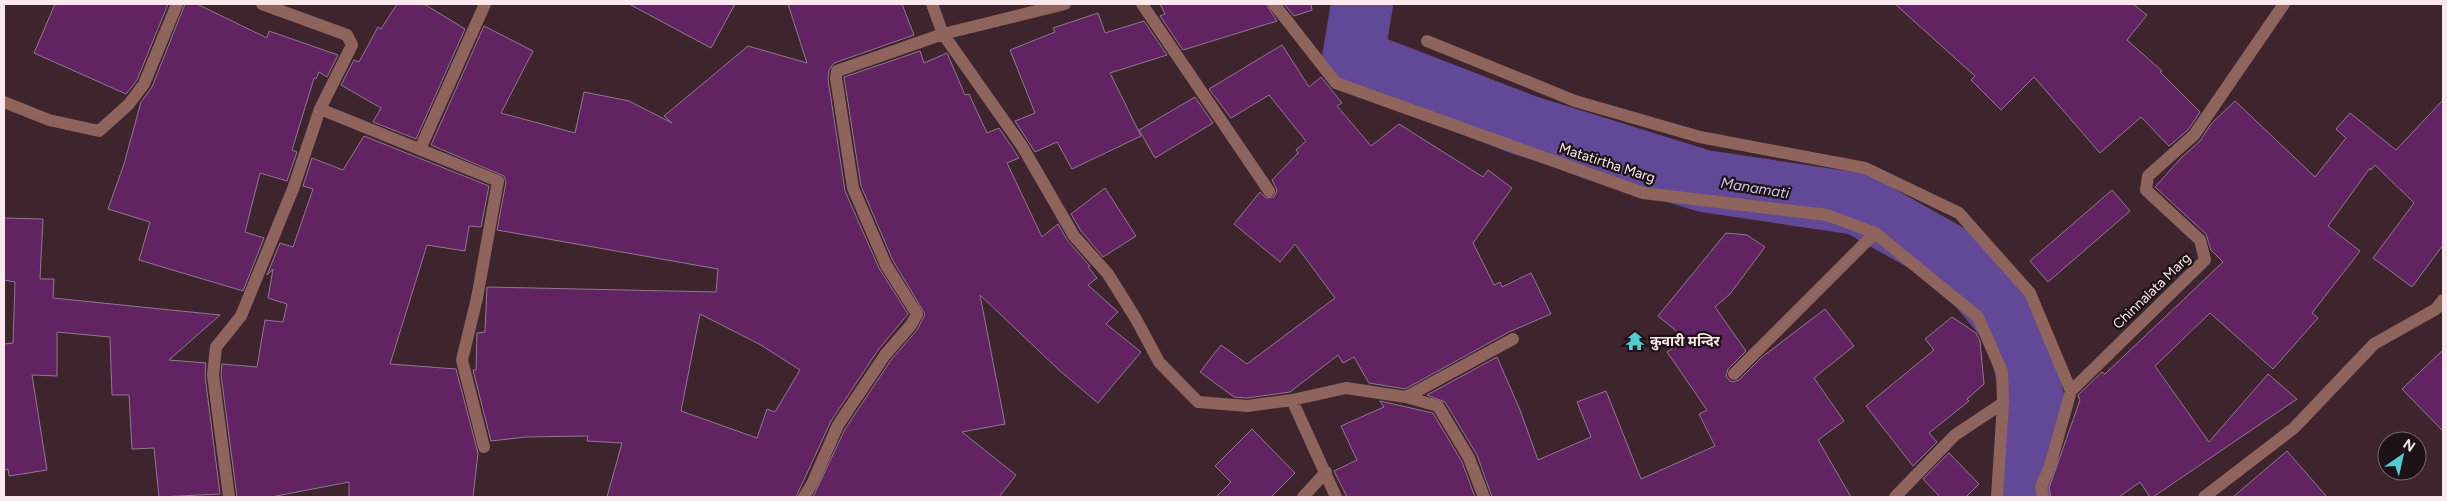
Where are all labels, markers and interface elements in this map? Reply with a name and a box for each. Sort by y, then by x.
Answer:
street label: Matatirtha Marg [1557,139,1657,187]
water label: Manamati [1719,174,1791,202]
street label: Chinnalata Marg [2109,249,2195,333]
temple icon: कुवारी मन्दिर [1624,330,1646,352]
place label: कुवारी मन्दिर [1650,333,1721,351]
north arrow [2377,431,2427,481]
text: N [2400,436,2418,456]

